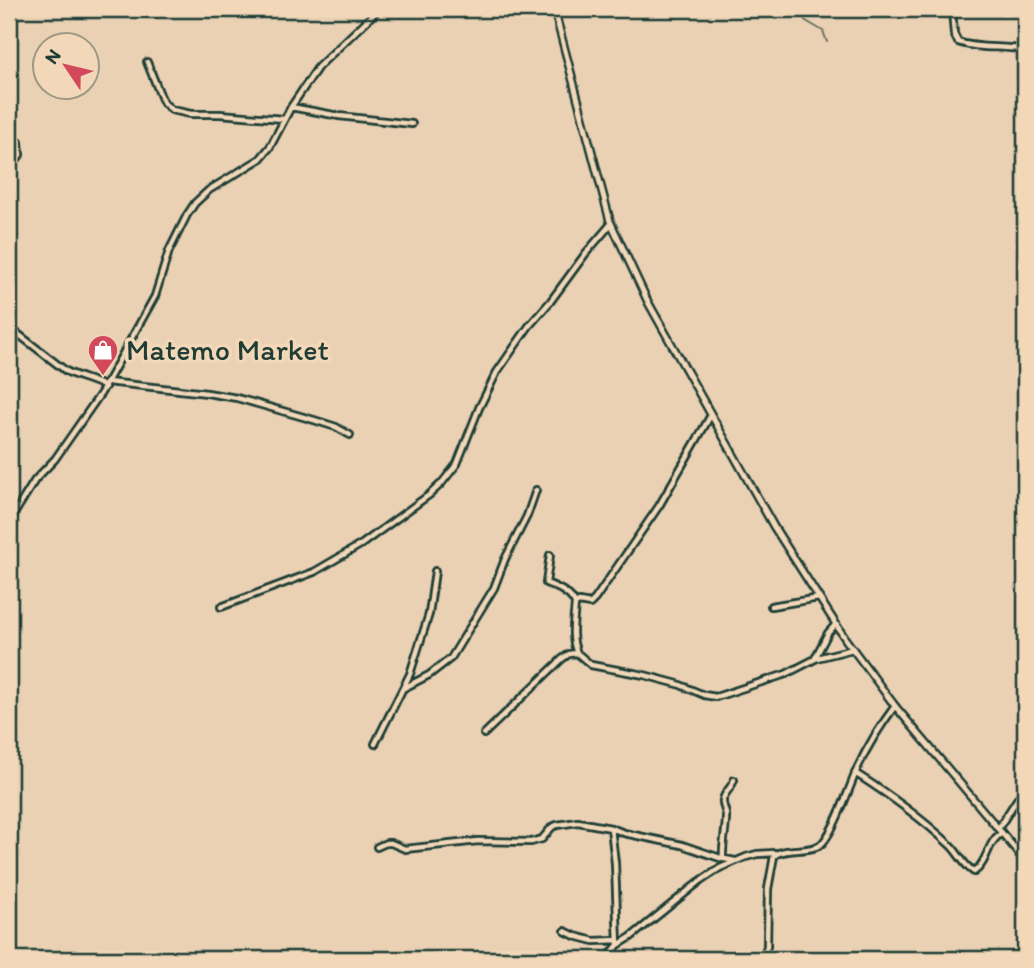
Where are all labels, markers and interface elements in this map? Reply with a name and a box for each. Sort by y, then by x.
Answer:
north arrow [32,32,102,102]
text: N [39,45,66,68]
place label: Matemo Market [126,331,329,368]
shop icon: Matemo Market [86,333,120,377]

